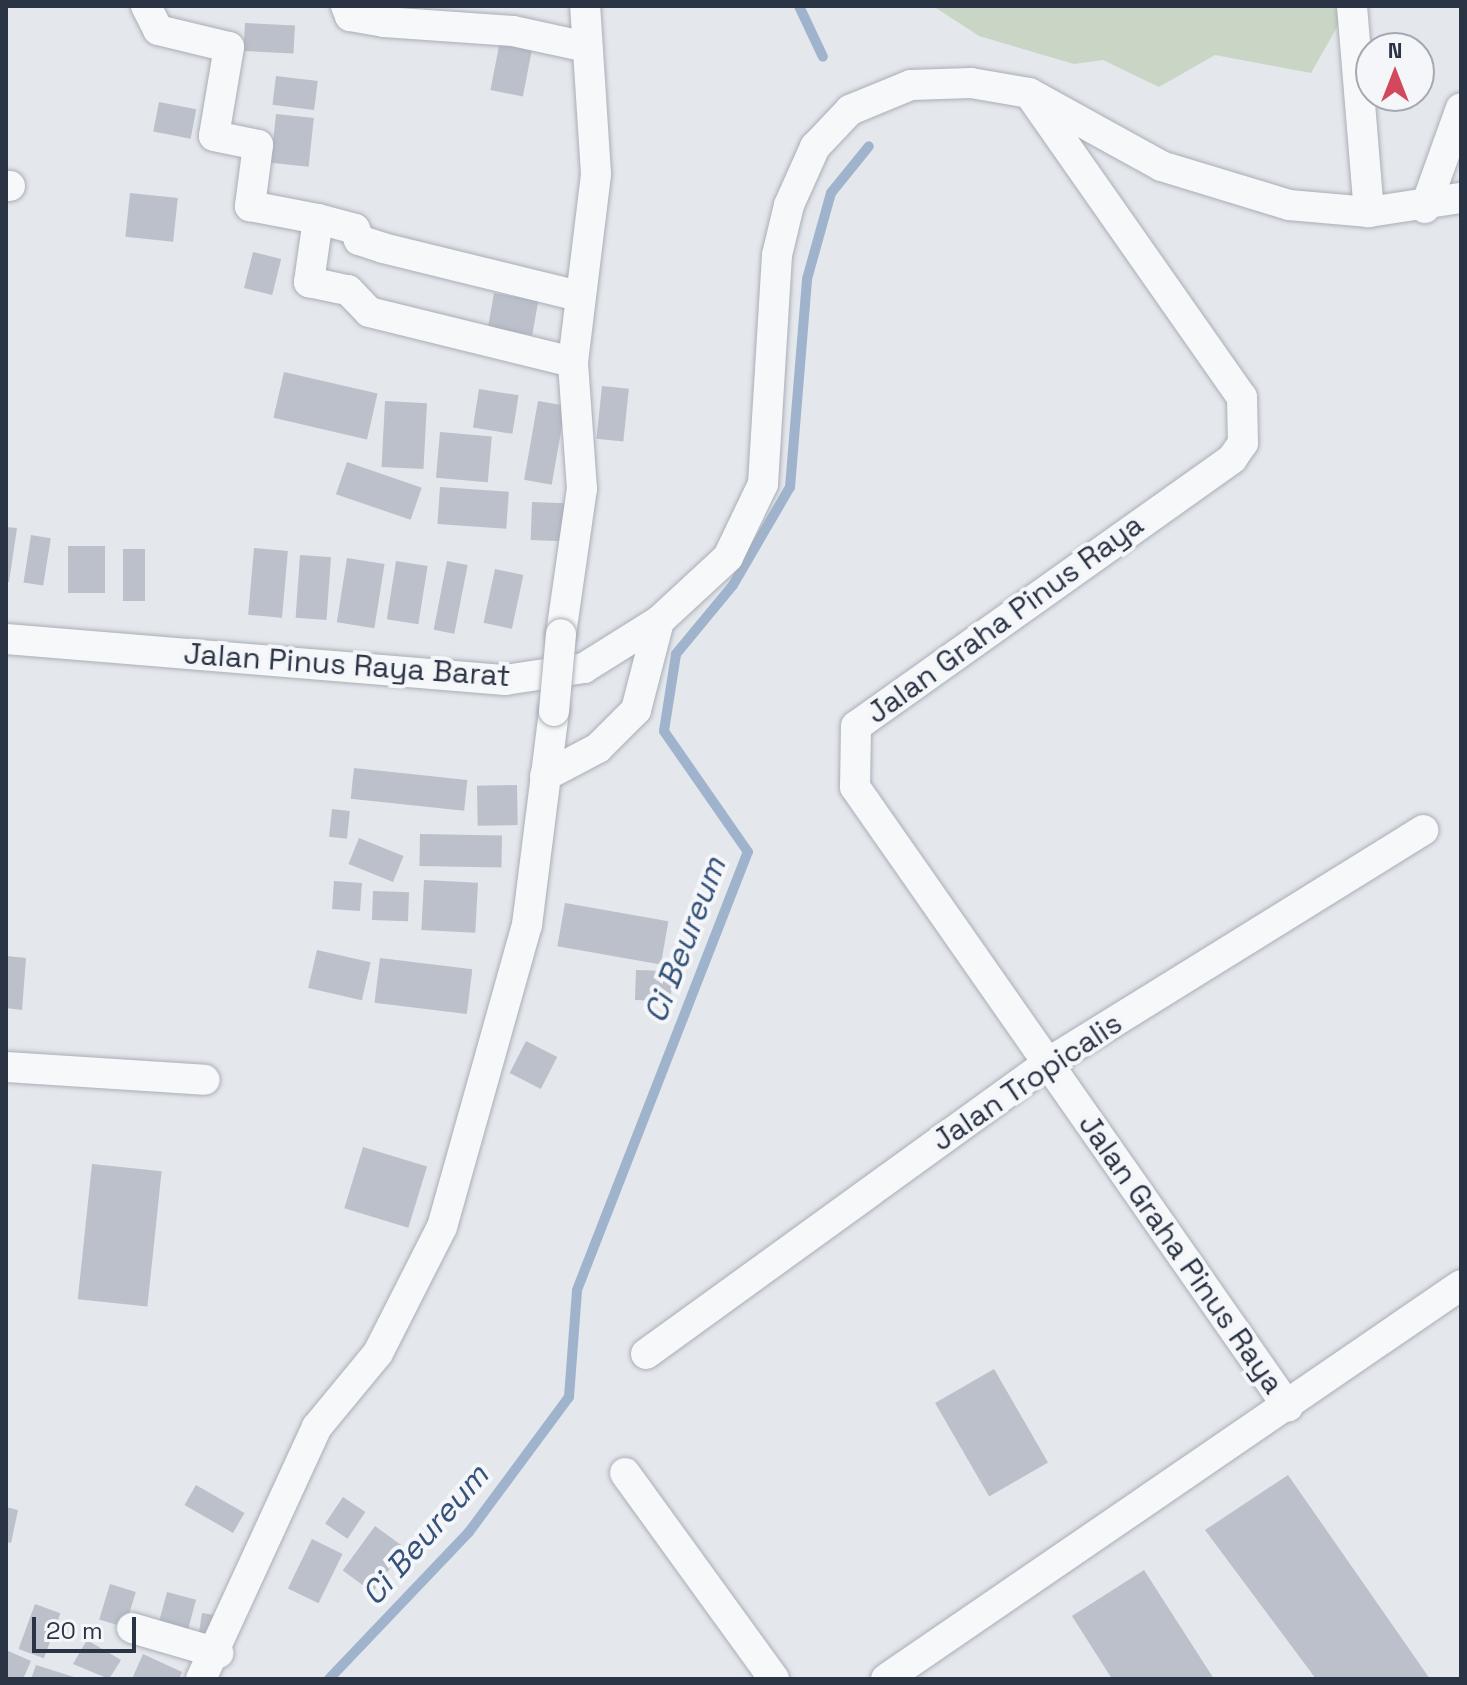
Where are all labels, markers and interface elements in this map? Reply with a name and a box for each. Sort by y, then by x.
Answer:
north arrow [1355,32,1435,112]
text: N [1388,36,1402,64]
street label: Jalan Graha Pinus Raya [860,507,1150,731]
street label: Jalan Pinus Raya Barat [182,636,512,694]
water label: Ci Beureum [636,852,734,1028]
street label: Jalan Tropicalis [925,1005,1129,1159]
street label: Jalan Graha Pinus Raya [1071,1107,1291,1401]
water label: Ci Beureum [353,1457,497,1613]
scale bar [36,1601,140,1651]
text: 20 m [46,1615,103,1646]

